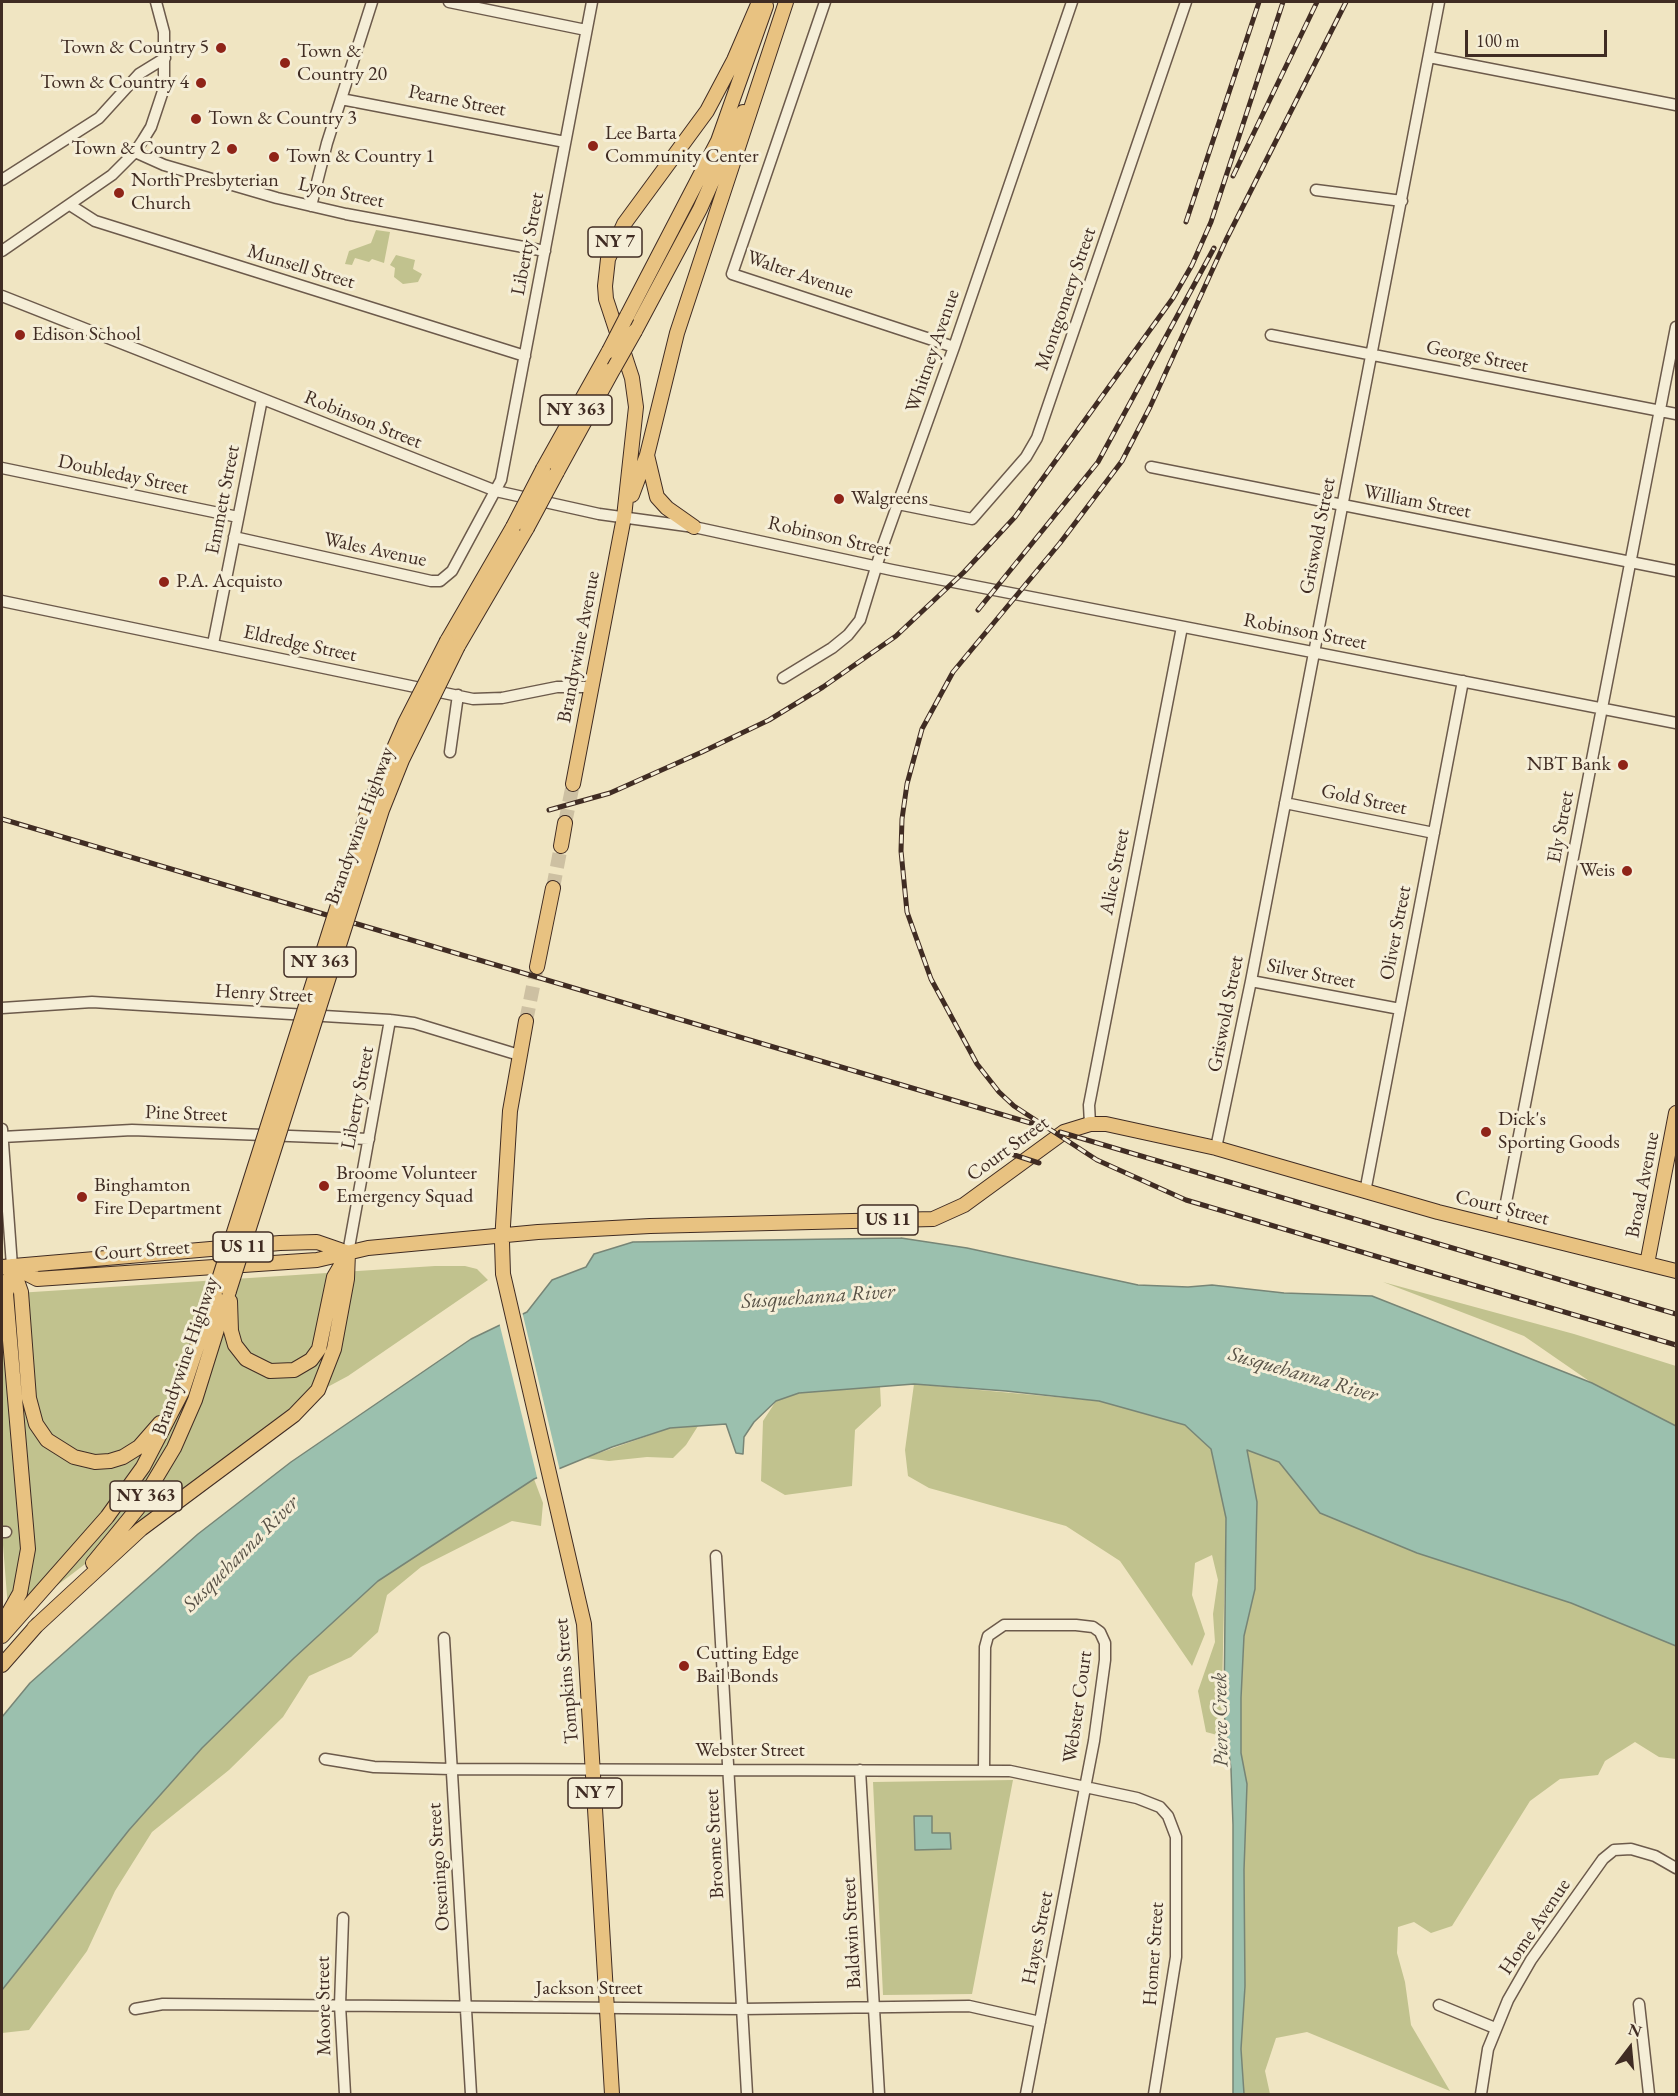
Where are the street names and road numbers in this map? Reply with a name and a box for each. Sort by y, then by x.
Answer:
street label: Pearne Street [406,80,508,122]
street label: Lyon Street [296,172,386,214]
street label: Liberty Street [506,190,550,298]
street label: Montgomery Street [1030,224,1102,374]
road number: NY 7 [588,227,642,257]
street label: Munsell Street [244,239,358,295]
street label: Walter Avenue [743,246,857,304]
street label: Whitney Avenue [901,286,965,416]
street label: George Street [1424,335,1530,379]
street label: Robinson Street [301,386,425,454]
road number: NY 363 [540,395,612,425]
street label: Emmett Street [201,443,245,557]
street label: Doubleday Street [56,449,190,501]
street label: Griswold Street [1295,476,1341,596]
street label: William Street [1361,480,1473,524]
street label: Robinson Street [766,511,892,563]
street label: Wales Avenue [321,527,429,573]
street label: Brandywine Avenue [553,569,605,725]
street label: Robinson Street [1241,608,1369,656]
street label: Eldredge Street [241,620,359,668]
street label: Brandywine Highway [320,744,400,908]
street label: Gold Street [1319,779,1409,821]
street label: Ely Street [1542,789,1580,865]
street label: Alice Street [1095,827,1135,917]
street label: Oliver Street [1375,884,1417,982]
road number: NY 363 [284,947,356,977]
street label: Griswold Street [1203,954,1249,1074]
street label: Silver Street [1265,954,1357,994]
street label: Henry Street [214,979,314,1009]
street label: Liberty Street [336,1044,380,1152]
street label: Pine Street [144,1101,228,1127]
street label: Court Street [962,1111,1054,1187]
street label: Broad Avenue [1621,1130,1665,1240]
street label: Court Street [1453,1185,1551,1231]
road number: US 11 [858,1205,918,1235]
road number: US 11 [213,1232,273,1262]
street label: Court Street [94,1236,190,1266]
street label: Brandywine Highway [148,1273,224,1439]
road number: NY 363 [110,1481,182,1511]
street label: Tompkins Street [550,1617,584,1745]
street label: Webster Court [1058,1649,1098,1765]
street label: Webster Street [695,1739,805,1763]
road number: NY 7 [568,1778,622,1808]
street label: Broome Street [700,1789,730,1899]
street label: Otseningo Street [423,1802,455,1932]
street label: Home Avenue [1494,1874,1576,1980]
street label: Baldwin Street [837,1877,867,1989]
street label: Hayes Street [1017,1889,1059,1987]
street label: Homer Street [1138,1901,1170,2007]
street label: Moore Street [311,1956,337,2056]
street label: Jackson Street [535,1977,643,2001]

